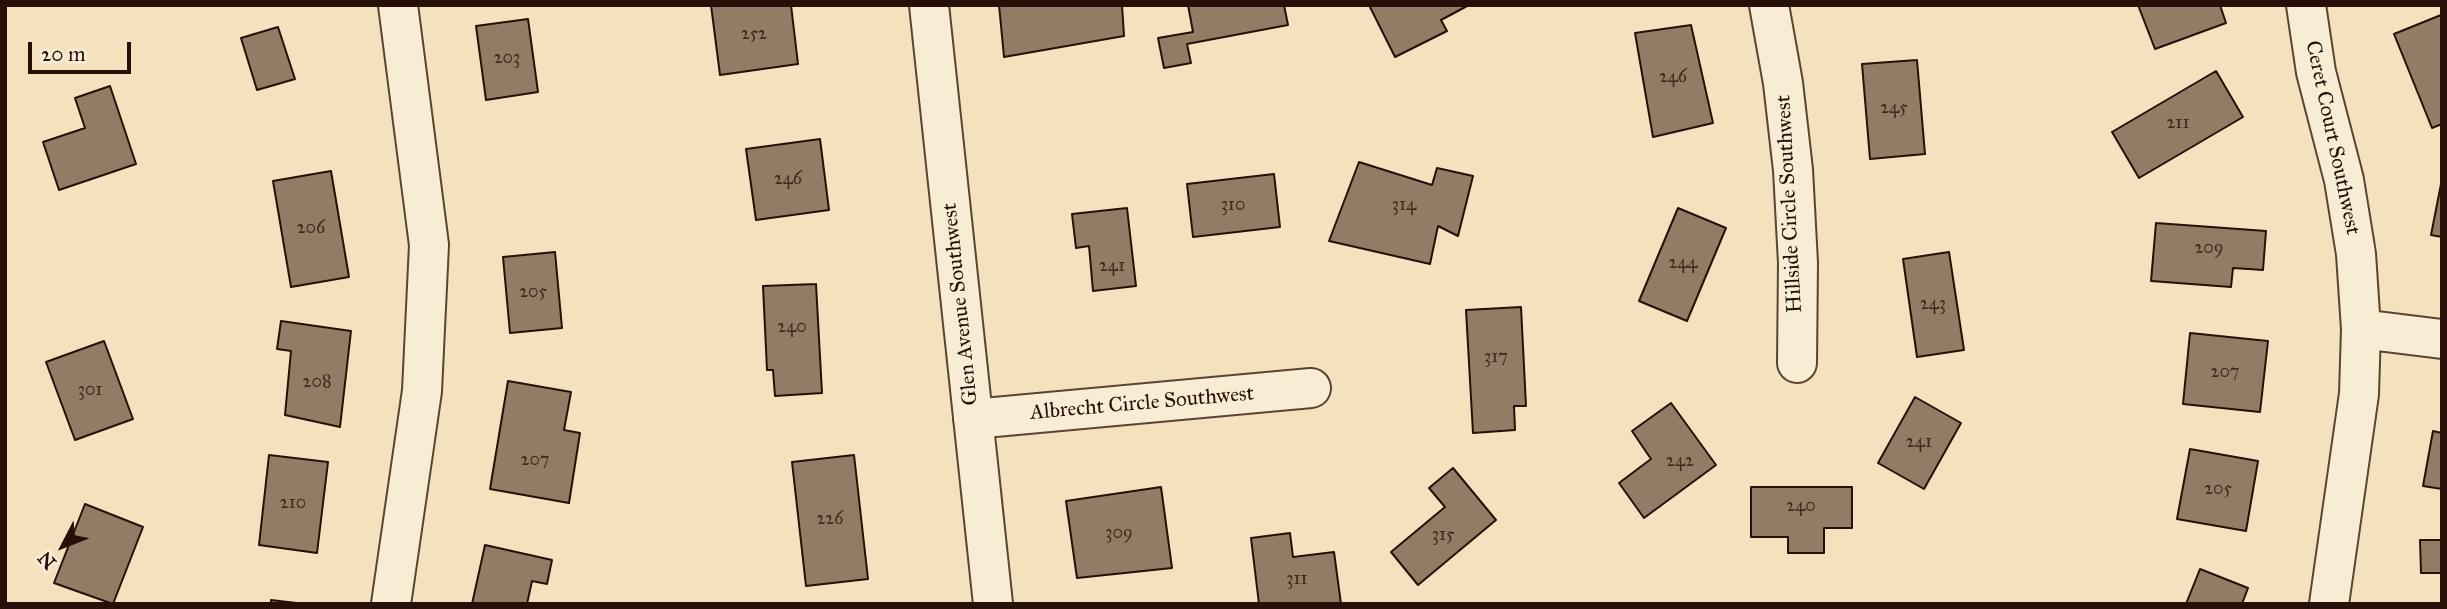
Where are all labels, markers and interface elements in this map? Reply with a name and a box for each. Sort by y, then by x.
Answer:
house number: 252 [741,24,767,46]
scale bar [32,28,135,72]
street label: Ceret Court Southwest [2299,39,2365,237]
text: 20 m [41,41,86,67]
house number: 203 [494,48,520,70]
house number: 246 [1659,67,1687,89]
street label: Hillside Circle Southwest [1772,94,1808,314]
house number: 245 [1880,98,1908,120]
house number: 211 [2166,113,2190,135]
house number: 246 [774,169,802,191]
house number: 310 [1221,195,1245,217]
house number: 314 [1392,195,1416,217]
street label: Glen Avenue Southwest [938,202,984,406]
house number: 206 [297,218,325,240]
house number: 209 [2194,238,2224,260]
house number: 244 [1669,253,1697,275]
house number: 241 [1099,256,1125,278]
house number: 205 [519,282,547,304]
house number: 243 [1920,294,1946,316]
house number: 240 [777,317,807,339]
house number: 317 [1484,347,1508,369]
house number: 207 [2211,362,2239,384]
house number: 208 [303,372,331,394]
house number: 301 [78,380,102,402]
street label: Albrecht Circle Southwest [1029,382,1255,426]
house number: 241 [1906,432,1932,454]
house number: 207 [521,450,549,472]
house number: 242 [1666,451,1694,473]
house number: 205 [2204,479,2232,501]
house number: 210 [280,493,306,515]
house number: 240 [1786,496,1816,518]
house number: 226 [817,509,843,531]
north arrow [28,511,98,581]
house number: 309 [1105,523,1133,545]
house number: 315 [1432,525,1454,547]
text: N [33,547,61,574]
house number: 311 [1286,569,1308,591]

